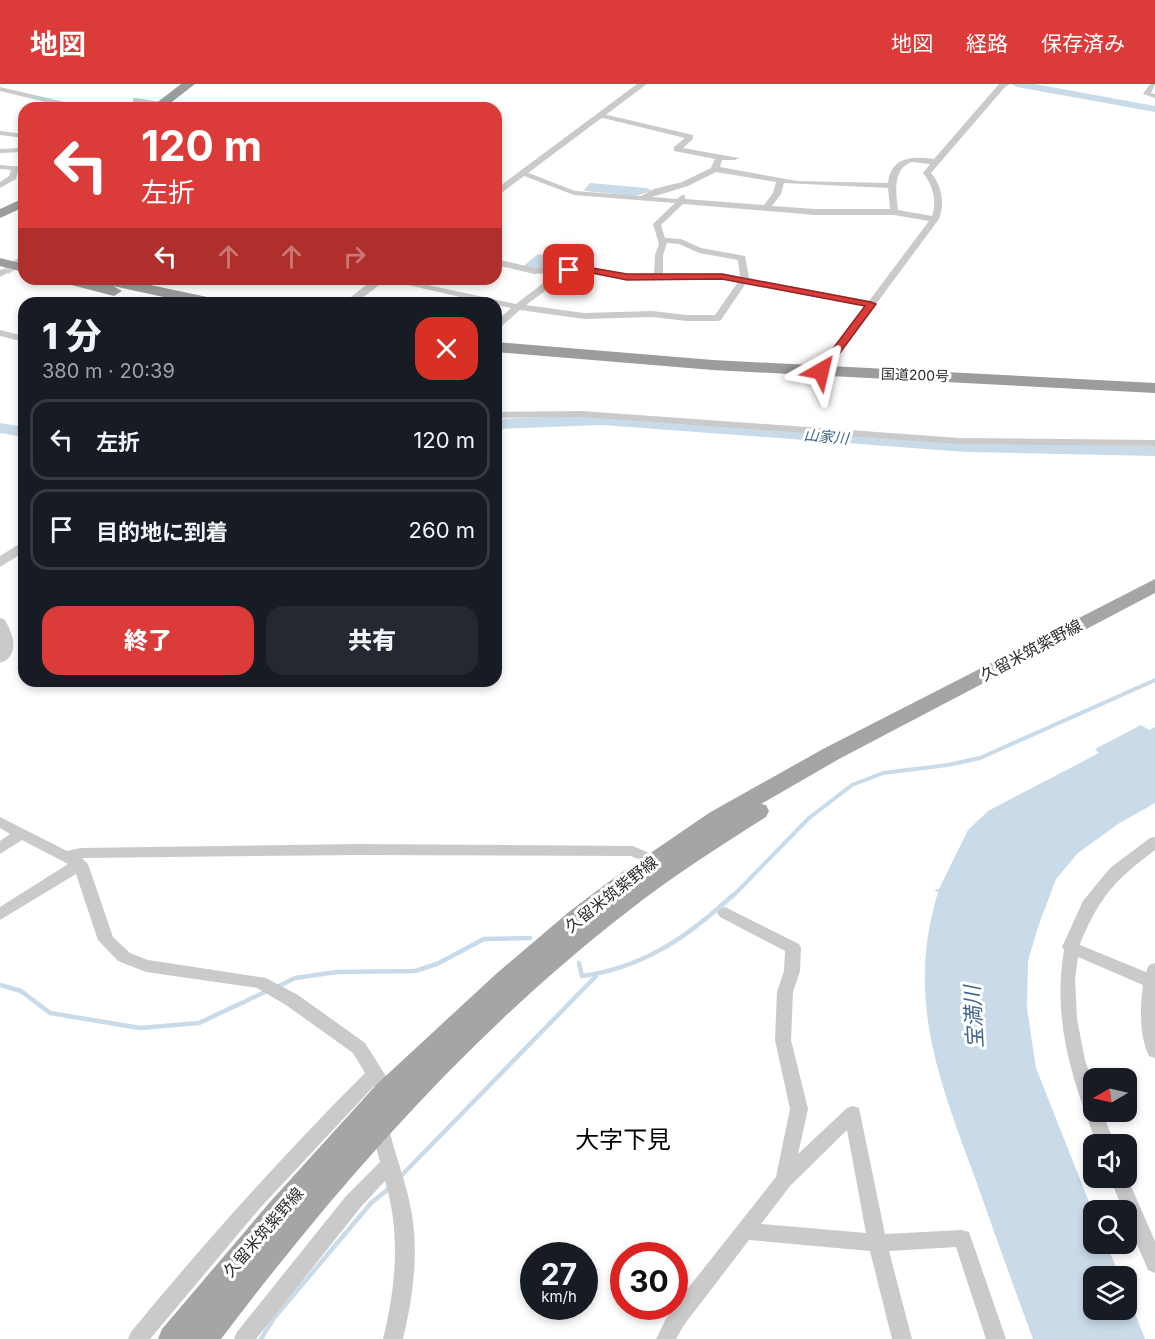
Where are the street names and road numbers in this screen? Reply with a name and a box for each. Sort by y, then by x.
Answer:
street label: 国道200号 [881,365,949,384]
street label: 久留米筑紫野線 [977,615,1085,685]
street label: 久留米筑紫野線 [561,852,661,936]
street label: 久留米筑紫野線 [219,1183,307,1281]

